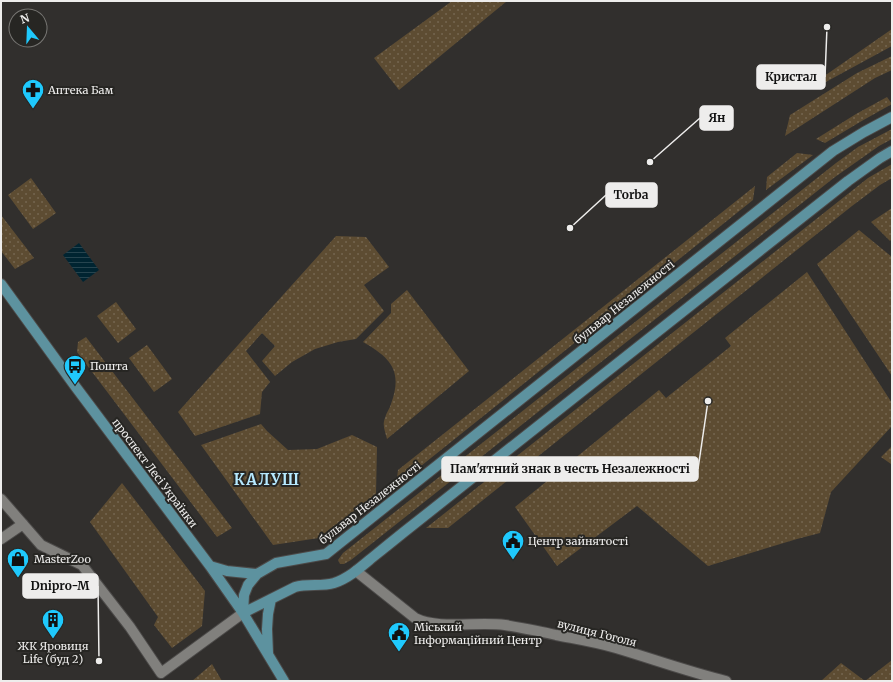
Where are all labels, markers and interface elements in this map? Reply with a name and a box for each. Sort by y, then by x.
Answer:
north arrow [8,8,48,48]
text: N [18,10,31,27]
callout: Кристал [757,65,825,89]
text: Кристал [765,69,818,84]
pharmacy icon: Аптека Бам [20,77,46,110]
place label: Аптека Бам [47,83,113,97]
callout: Ян [700,106,733,130]
text: Ян [709,110,726,125]
callout: Torba [606,183,657,207]
text: Torba [614,187,649,202]
street label: бульвар Незалежності [571,257,677,347]
bus stop icon: Пошта [62,353,88,386]
place label: Пошта [90,359,128,373]
street label: проспект Лесі Українки [109,416,201,531]
callout: Пам'ятний знак в честь Незалежності [442,457,698,481]
street label: бульвар Незалежності [316,459,424,547]
text: Пам'ятний знак в честь Незалежності [450,461,690,476]
district label: КАЛУШ [234,470,300,489]
public building icon: Центр зайнятості [500,528,526,561]
place label: Центр зайнятості [528,534,629,548]
shop icon: MasterZoo [5,546,31,579]
place label: MasterZoo [34,552,92,566]
callout: Dnipro-M [23,574,98,598]
text: Dnipro-M [31,578,90,593]
building icon: ЖК Яровиця Life (буд 2) [40,607,66,640]
street label: вулиця Гоголя [556,616,639,650]
public building icon: Міський Інформаційний Центр [386,620,412,653]
place label: Міський Інформаційний Центр [414,620,542,647]
place label: ЖК Яровиця Life (буд 2) [18,639,89,666]

